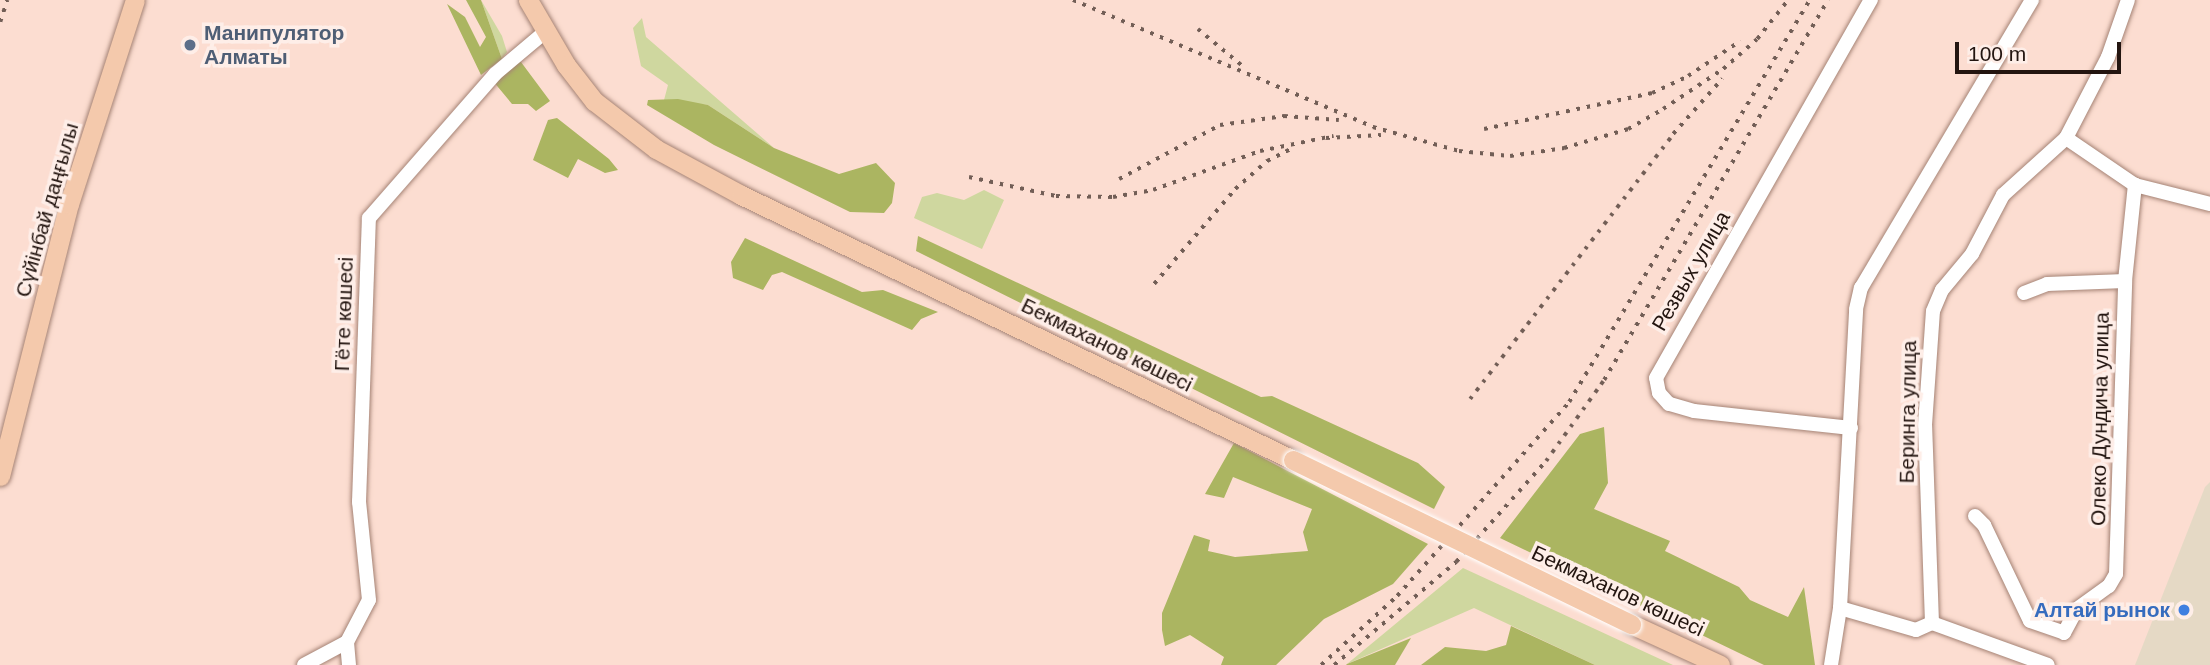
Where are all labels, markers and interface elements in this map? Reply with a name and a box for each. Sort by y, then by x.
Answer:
place label: Манипулятор Алматы [204,20,344,70]
scale bar [1958,28,2124,72]
marker: Манипулятор Алматы [182,37,198,53]
text: 100 m [1968,42,2026,65]
street label: Сүйінбай даңғылы [10,120,84,300]
street label: Резвых улица [1647,207,1735,335]
street label: Гёте көшесі [329,256,359,372]
street label: Бекмаханов көшесі [1017,293,1197,397]
street label: Олеко Дундича улица [2086,312,2114,526]
street label: Беринга улица [1894,340,1922,484]
street label: Бекмаханов көшесі [1528,540,1708,642]
place label: Алтай рынок [2034,597,2170,623]
marker: Алтай рынок [2176,602,2192,618]

